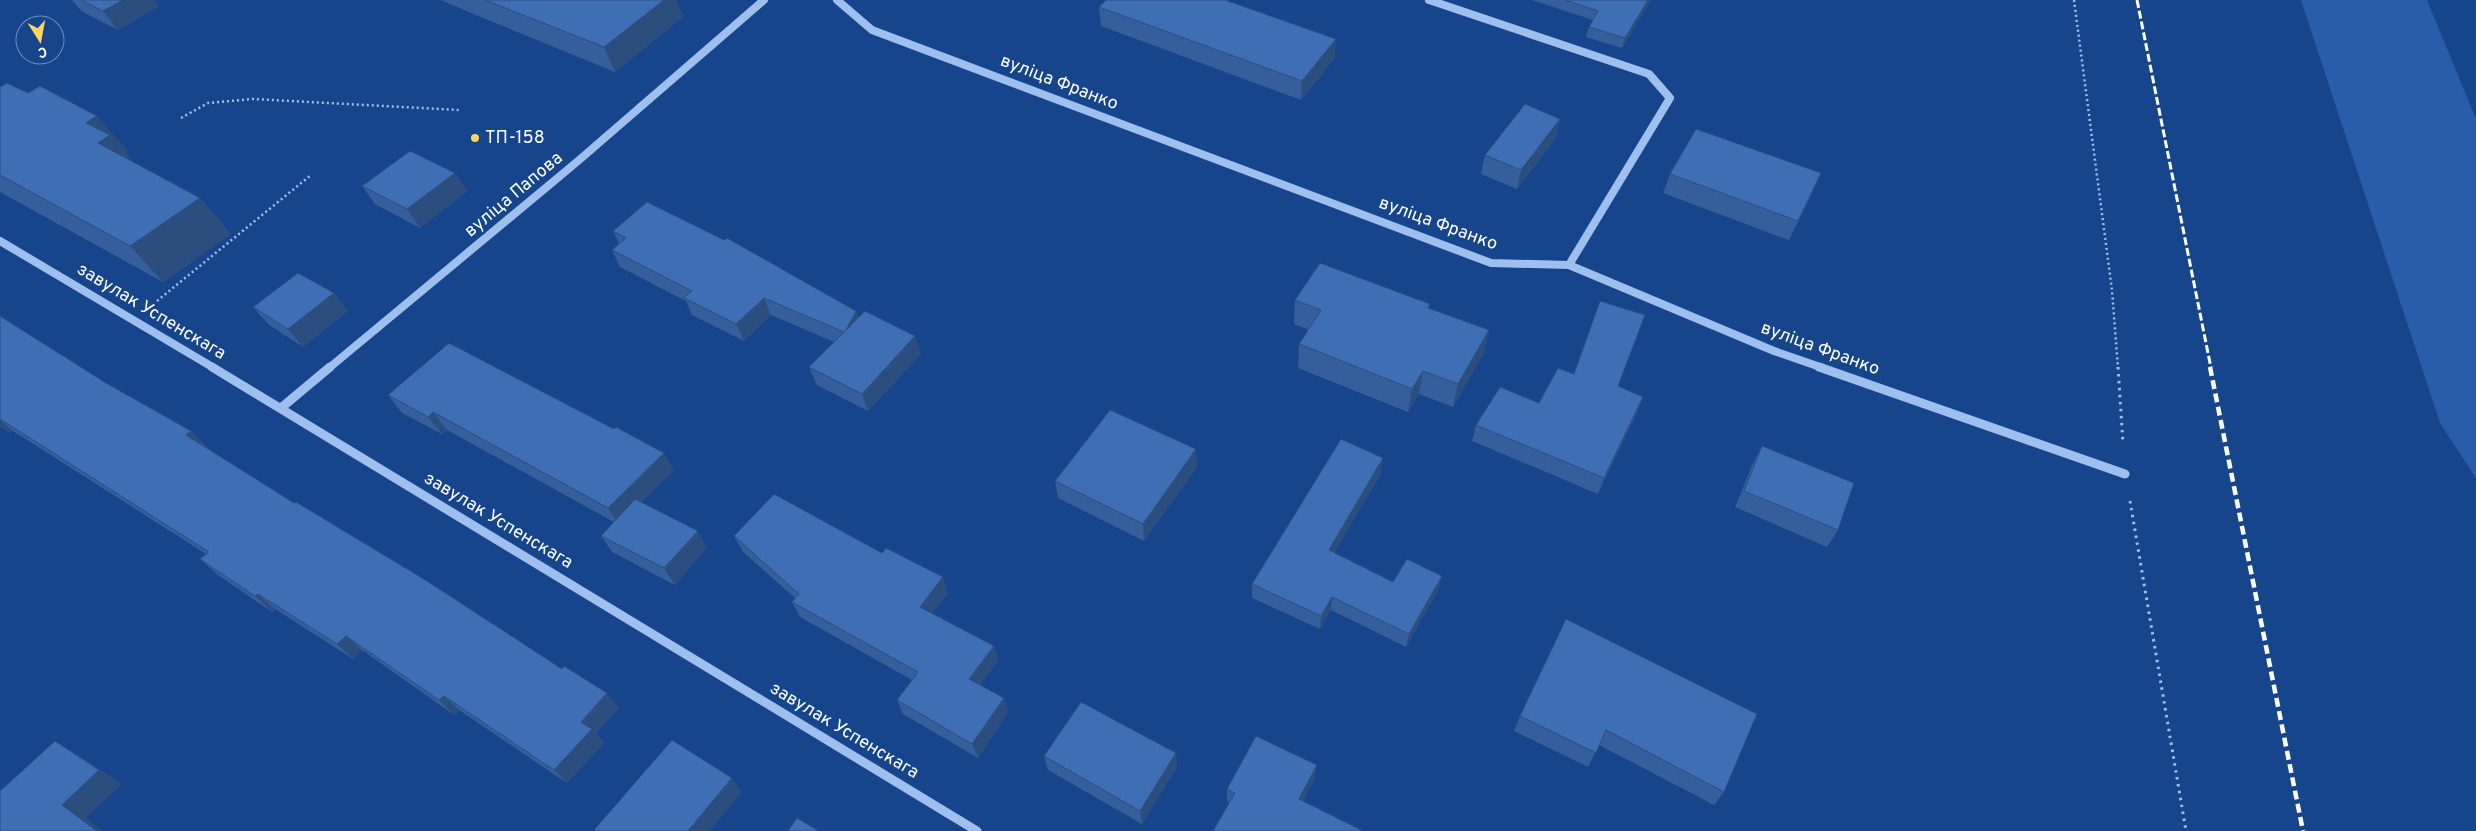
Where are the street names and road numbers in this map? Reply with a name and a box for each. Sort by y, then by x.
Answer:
street label: вуліца Франко [997,50,1121,116]
street label: вуліца Папова [460,147,568,243]
street label: вуліца Франко [1375,192,1501,256]
street label: завулак Успенскага [72,258,230,366]
street label: вуліца Франко [1757,317,1883,381]
street label: завулак Успенскага [419,467,577,575]
street label: завулак Успенскага [765,677,923,785]

